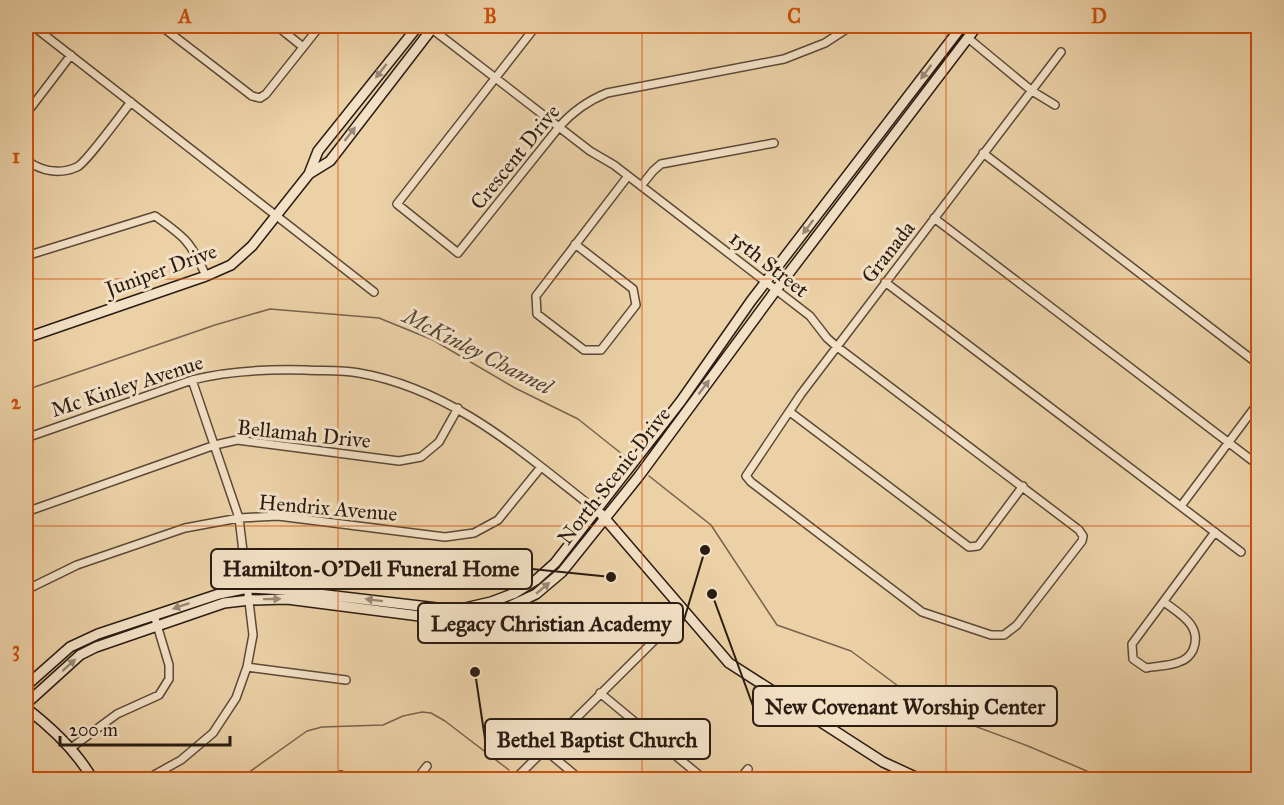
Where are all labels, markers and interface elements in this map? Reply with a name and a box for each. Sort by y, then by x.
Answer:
text: A [176,4,192,28]
text: B [483,4,497,28]
text: C [787,4,801,28]
text: D [1091,4,1107,28]
one-way arrow [376,64,388,79]
one-way arrow [920,64,933,80]
street label: Crescent Drive [465,99,565,215]
one-way arrow [344,127,356,142]
text: 1 [12,144,20,168]
street label: Granada [856,216,920,288]
one-way arrow [802,219,814,235]
street label: 15th Street [724,225,814,303]
street label: Juniper Drive [100,238,220,303]
water label: McKinley Channel [397,301,558,401]
street label: Mc Kinley Avenue [48,349,207,423]
one-way arrow [697,380,709,395]
text: 2 [11,390,22,414]
street label: North Scenic Drive [552,401,676,550]
street label: Bellamah Drive [236,414,372,454]
street label: Hendrix Avenue [258,489,399,527]
callout: Hamilton-O'Dell Funeral Home [211,549,532,589]
text: Hamilton-O'Dell Funeral Home [223,555,519,582]
one-way arrow [535,582,550,595]
one-way arrow [262,594,281,604]
one-way arrow [364,596,383,605]
one-way arrow [172,601,190,611]
callout: Legacy Christian Academy [418,603,683,643]
text: Legacy Christian Academy [431,610,673,637]
text: 3 [12,637,20,662]
one-way arrow [61,659,76,672]
callout: New Covenant Worship Center [753,686,1057,726]
text: New Covenant Worship Center [765,693,1046,720]
scale bar [60,709,230,747]
text: 200 m [69,719,118,741]
callout: Bethel Baptist Church [485,719,710,759]
text: Bethel Baptist Church [496,726,698,753]

